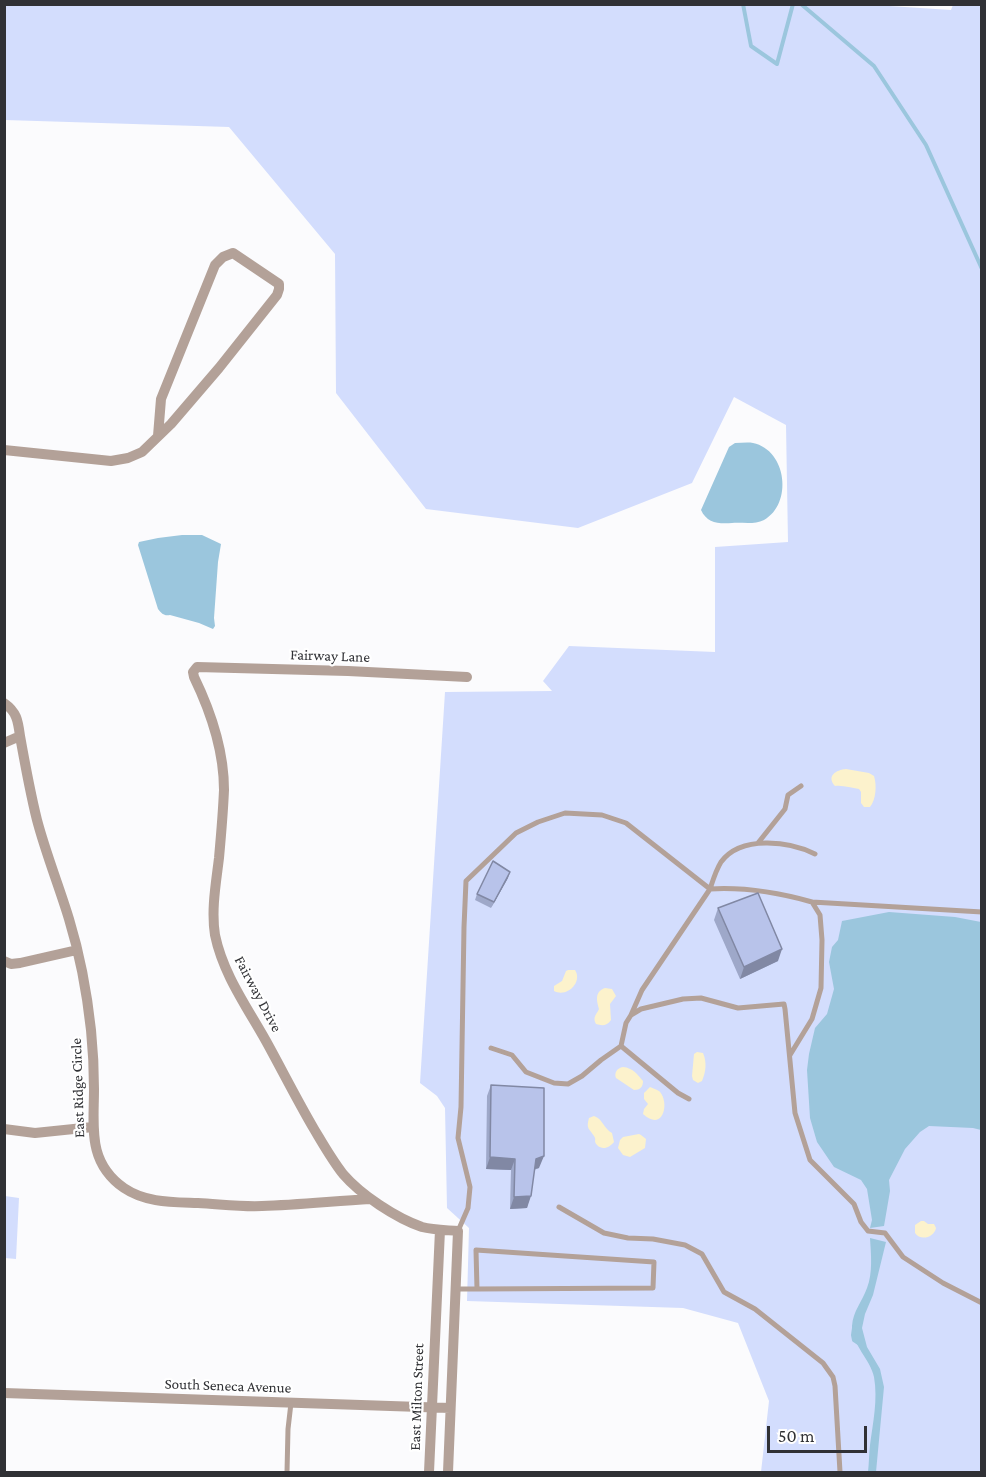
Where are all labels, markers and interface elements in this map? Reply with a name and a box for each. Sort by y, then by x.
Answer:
street label: Fairway Lane [290,646,370,666]
street label: Fairway Drive [230,953,286,1035]
street label: East Ridge Circle [67,1038,89,1138]
street label: East Milton Street [406,1343,428,1451]
street label: South Seneca Avenue [164,1375,292,1397]
scale bar [770,1414,870,1452]
text: 50 m [778,1426,815,1446]

